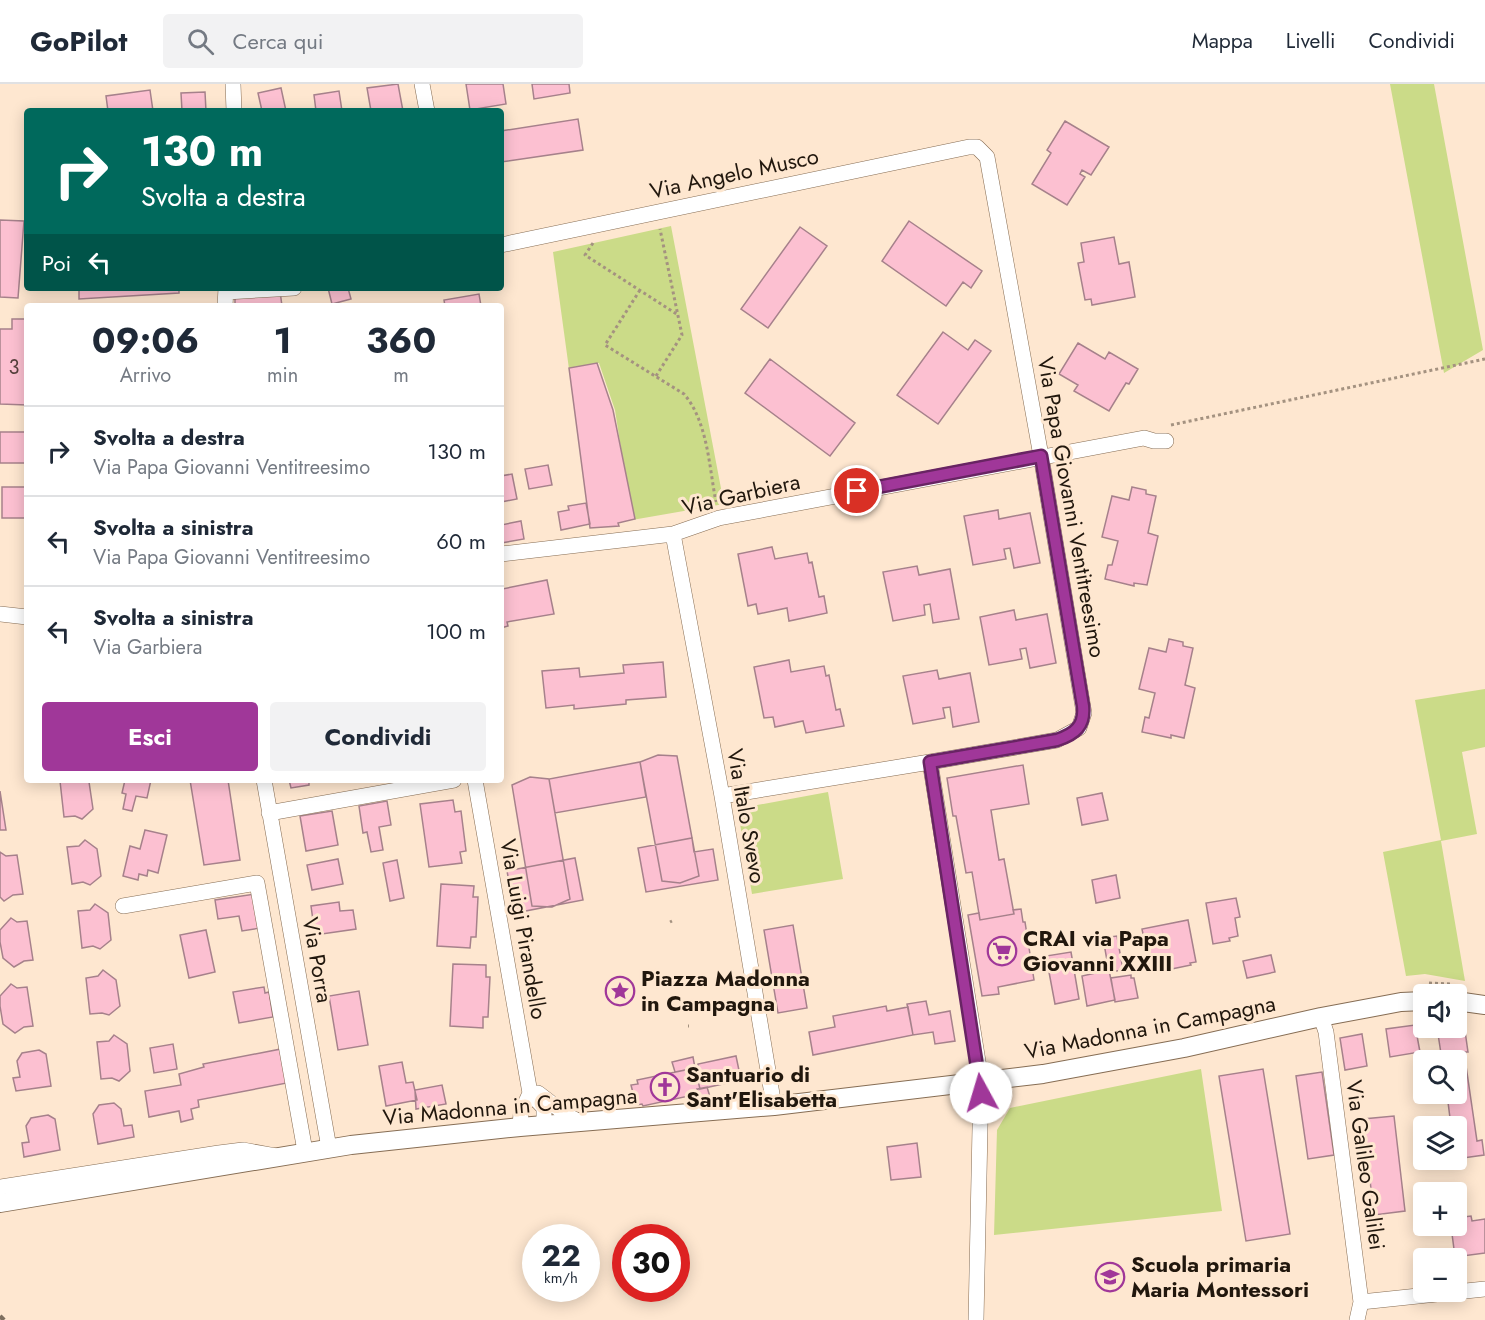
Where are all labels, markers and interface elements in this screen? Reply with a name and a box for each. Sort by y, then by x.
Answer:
search box [163,14,583,68]
text: GoPilot [30,21,127,62]
icon: search [184,25,217,58]
text: Cerca qui [232,25,324,57]
text: Mappa [1192,26,1253,56]
text: Livelli [1286,26,1336,56]
text: Condividi [1369,26,1455,56]
text: 130 m [141,121,263,182]
icon: right [42,132,120,210]
street label: Via Angelo Musco [647,139,821,207]
text: Svolta a destra [141,177,306,216]
icon: left [83,246,116,279]
text: Poi [42,247,71,279]
text: 09:06 [92,314,199,366]
text: 1 [273,314,292,366]
text: 360 [366,314,436,366]
house number: 3 [9,353,20,382]
street label: Via Papa Giovanni Ventitreesimo [1030,354,1114,660]
text: Arrivo [120,361,171,390]
text: min [267,361,298,390]
text: m [393,361,409,390]
text: Svolta a destra [93,421,245,453]
icon: right [42,435,75,468]
text: 130 m [427,435,486,467]
text: Via Papa Giovanni Ventitreesimo [93,453,370,482]
street label: Via Garbiera [679,465,803,523]
pin [831,465,882,516]
icon: arrive [840,474,873,507]
text: Svolta a sinistra [93,511,254,543]
icon: left [42,525,75,558]
text: 60 m [436,525,486,557]
text: Via Papa Giovanni Ventitreesimo [93,543,370,572]
text: Svolta a sinistra [93,601,254,633]
icon: left [42,615,75,648]
text: 100 m [426,615,486,647]
text: Via Garbiera [93,633,202,662]
button: Esci [42,702,258,771]
button: Condividi [270,702,486,771]
street label: Via Italo Svevo [719,746,775,886]
street label: Via Luigi Pirandello [492,836,556,1022]
street label: Via Porra [295,915,341,1005]
place label: CRAI via Papa Giovanni XXIII [1023,922,1172,979]
supermarket icon: CRAI via Papa Giovanni XXIII [986,935,1018,967]
place label: Piazza Madonna in Campagna [641,962,810,1019]
place icon: Piazza Madonna in Campagna [604,975,636,1007]
map controls [1413,984,1467,1302]
button: sound [1413,984,1467,1038]
street label: Via Madonna in Campagna [1022,987,1278,1067]
button: search [1413,1050,1467,1104]
place label: Santuario di Sant'Elisabetta [686,1058,837,1115]
position arrow [949,1061,1013,1125]
church icon: Santuario di Sant'Elisabetta [649,1071,681,1103]
street label: Via Galileo Galilei [1338,1078,1394,1252]
street label: Via Madonna in Campagna [382,1079,638,1133]
button: layers [1413,1116,1467,1170]
button: + [1413,1182,1467,1236]
speed limit sign: 30 [612,1224,690,1302]
text: 22 [541,1234,581,1277]
place label: Scuola primaria Maria Montessori [1131,1248,1309,1305]
button: − [1413,1248,1467,1302]
school or university icon: Scuola primaria Maria Montessori [1094,1261,1126,1293]
text: km/h [544,1267,578,1289]

